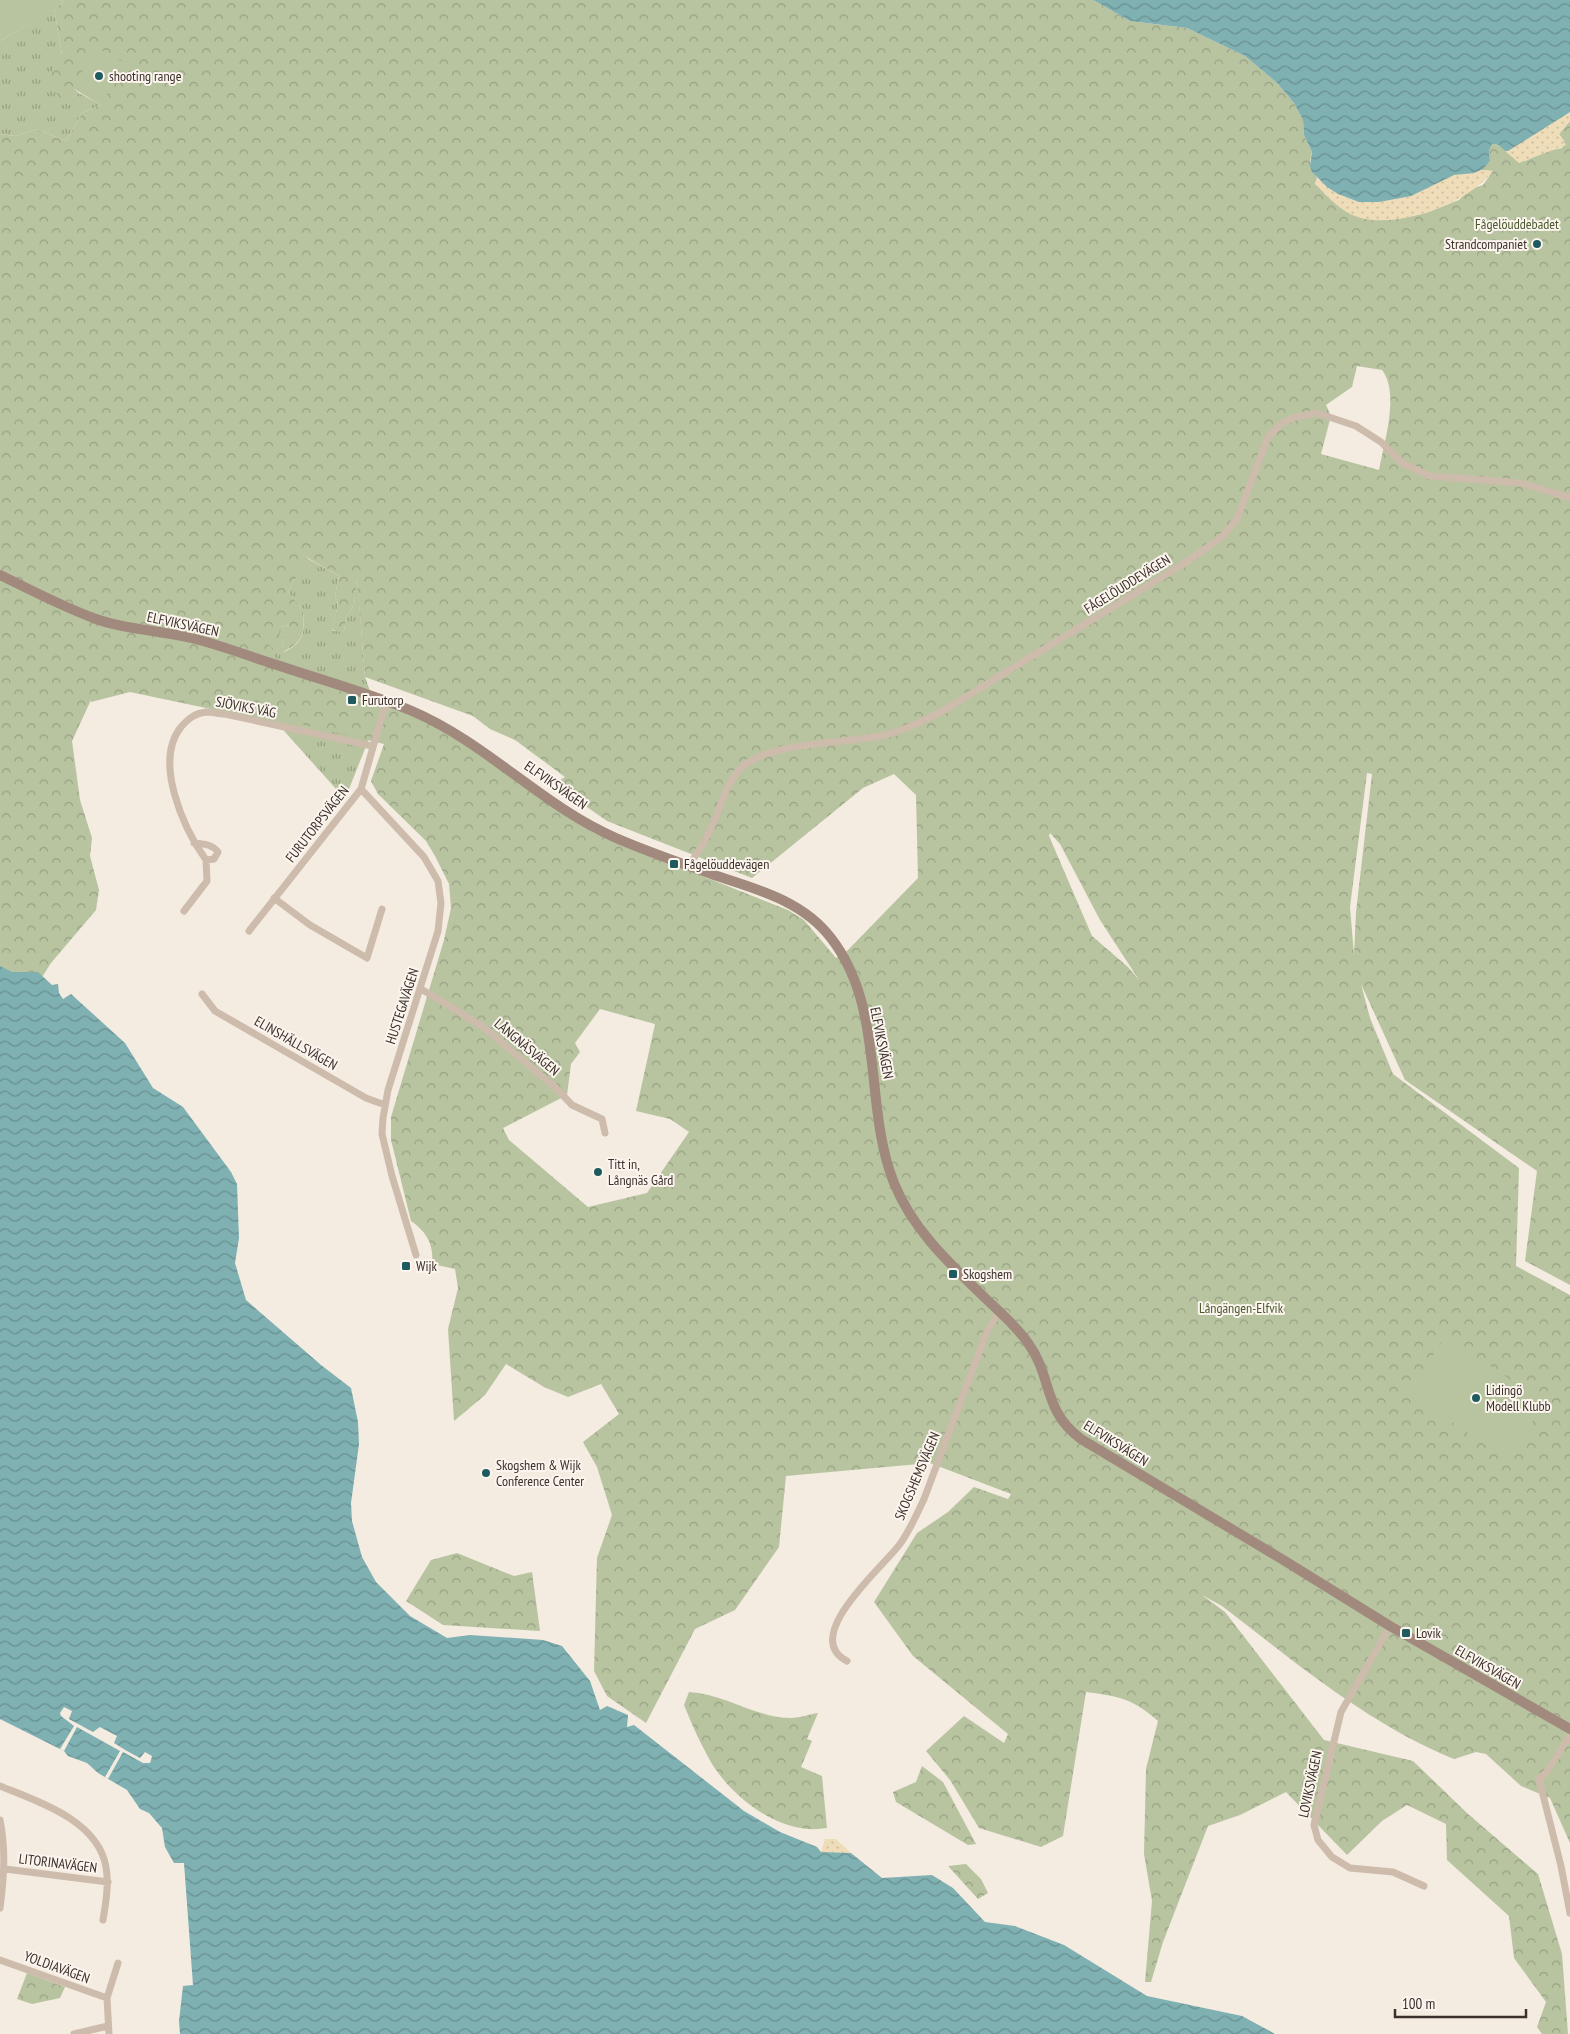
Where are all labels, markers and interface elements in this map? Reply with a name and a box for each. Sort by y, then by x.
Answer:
place label: shooting range [109,67,182,85]
marker: shooting range [93,70,105,82]
park label: Fågelöuddebadet [1475,215,1559,233]
place label: Strandcompaniet [1445,235,1527,253]
marker: Strandcompaniet [1531,238,1543,250]
street label: FÅGELÖUDDEVÄGEN [1081,550,1173,618]
street label: ELFVIKSVÄGEN [145,608,221,640]
place label: Furutorp [362,691,403,709]
street label: SJÖVIKS VÄG [214,692,278,722]
marker: Furutorp [346,694,358,706]
street label: ELFVIKSVÄGEN [521,757,591,813]
street label: FURUTORPSVÄGEN [282,782,352,866]
place label: Fågelöuddevägen [684,855,769,873]
marker: Fågelöuddevägen [668,858,680,870]
street label: HUSTEGAVÄGEN [381,966,423,1046]
street label: ELFVIKSVÄGEN [866,1005,898,1081]
street label: ELINSHÄLLSVÄGEN [251,1012,341,1074]
street label: LÅNGNÄSVÄGEN [491,1014,563,1080]
place label: Titt in, Långnäs Gård [608,1155,673,1189]
marker: Titt in, Långnäs Gård [592,1166,604,1178]
place label: Wijk [416,1257,437,1275]
marker: Wijk [400,1260,412,1272]
place label: Skogshem [963,1265,1012,1283]
marker: Skogshem [947,1268,959,1280]
park label: Långängen-Elfvik [1199,1299,1284,1317]
place label: Lidingö Modell Klubb [1486,1381,1551,1415]
marker: Lidingö Modell Klubb [1470,1392,1482,1404]
street label: ELFVIKSVÄGEN [1080,1416,1152,1470]
street label: SKOGSHEMSVÄGEN [890,1429,944,1523]
place label: Skogshem & Wijk Conference Center [496,1456,584,1490]
marker: Skogshem & Wijk Conference Center [480,1467,492,1479]
place label: Lovik [1416,1624,1442,1642]
marker: Lovik [1400,1627,1412,1639]
street label: ELFVIKSVÄGEN [1452,1641,1524,1693]
street label: LOVIKSVÄGEN [1294,1749,1326,1819]
street label: LITORINAVÄGEN [18,1849,98,1877]
street label: YOLDIAVÄGEN [22,1947,92,1987]
scale bar [1395,1986,1526,2018]
text: 100 m [1402,1994,1435,2013]

